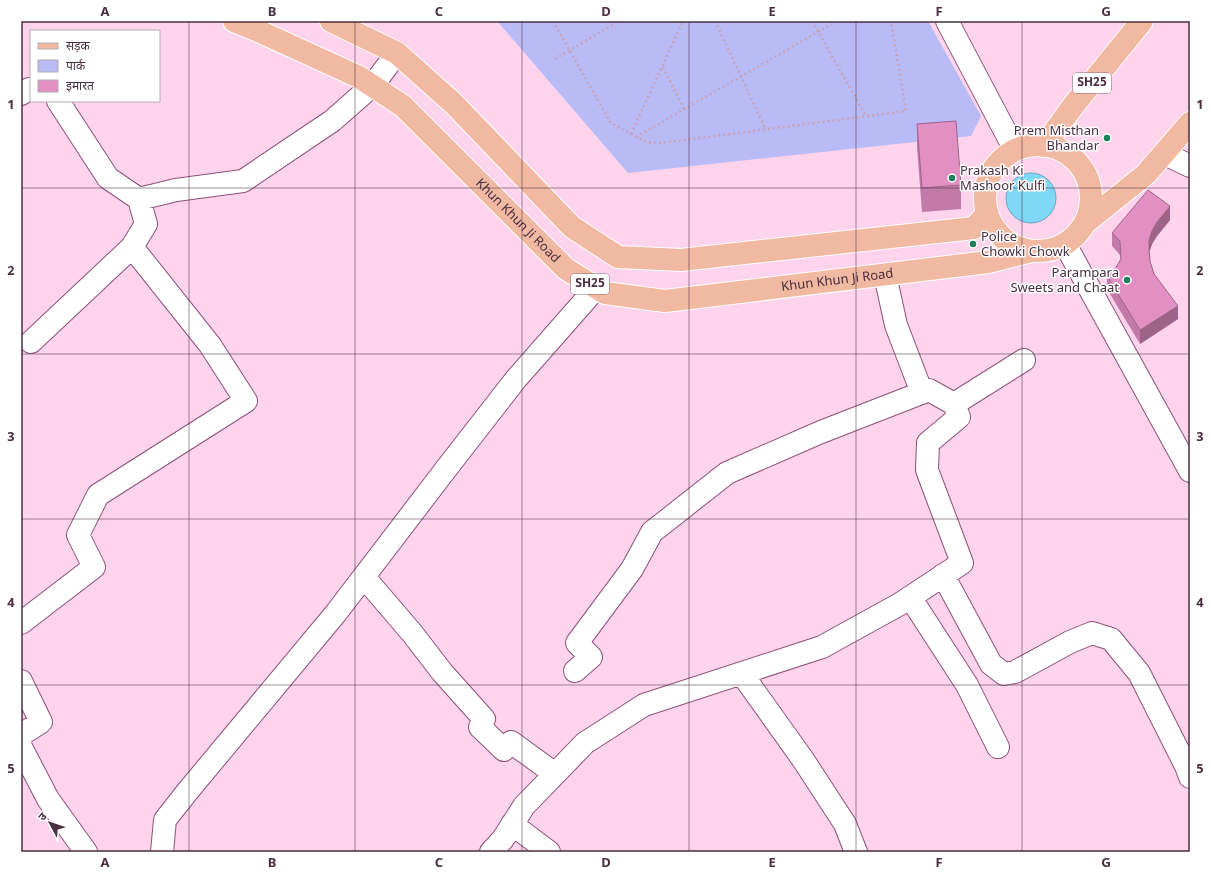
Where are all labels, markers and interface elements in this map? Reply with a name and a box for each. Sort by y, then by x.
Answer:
text: A [101,4,110,21]
text: B [268,4,276,21]
text: C [435,4,443,21]
text: D [601,4,611,21]
text: E [768,4,776,21]
text: F [936,4,943,21]
text: G [1101,4,1111,21]
legend [30,30,160,102]
text: सड़क [66,39,91,55]
text: पार्क [66,59,86,75]
road number: SH25 [1073,73,1111,93]
text: इमारत [66,79,95,95]
text: 1 [7,97,15,114]
text: 1 [1196,97,1204,114]
place label: Prem Misthan Bhandar [1014,123,1100,155]
marker: Prem Misthan Bhandar [1102,133,1112,143]
place label: Prakash Ki Mashoor Kulfi [960,163,1045,195]
marker: Prakash Ki Mashoor Kulfi [947,173,957,183]
street label: Khun Khun Ji Road [472,175,564,267]
place label: Police Chowki Chowk [981,229,1070,261]
marker: Police Chowki Chowk [968,239,978,249]
text: 2 [7,263,15,280]
text: 2 [1196,263,1204,280]
street label: Khun Khun Ji Road [780,265,894,295]
place label: Parampara Sweets and Chaat [1010,265,1119,297]
road number: SH25 [571,274,609,294]
marker: Parampara Sweets and Chaat [1122,275,1132,285]
text: 3 [7,429,15,446]
text: 3 [1196,429,1204,446]
text: 4 [7,595,15,612]
text: 4 [1196,595,1204,612]
text: 5 [7,761,15,778]
text: 5 [1196,761,1204,778]
north arrow [30,803,70,843]
text: उ [36,810,51,824]
text: A [101,855,110,872]
text: B [268,855,276,872]
text: C [435,855,443,872]
text: D [601,855,611,872]
text: E [768,855,776,872]
text: F [936,855,943,872]
text: G [1101,855,1111,872]

